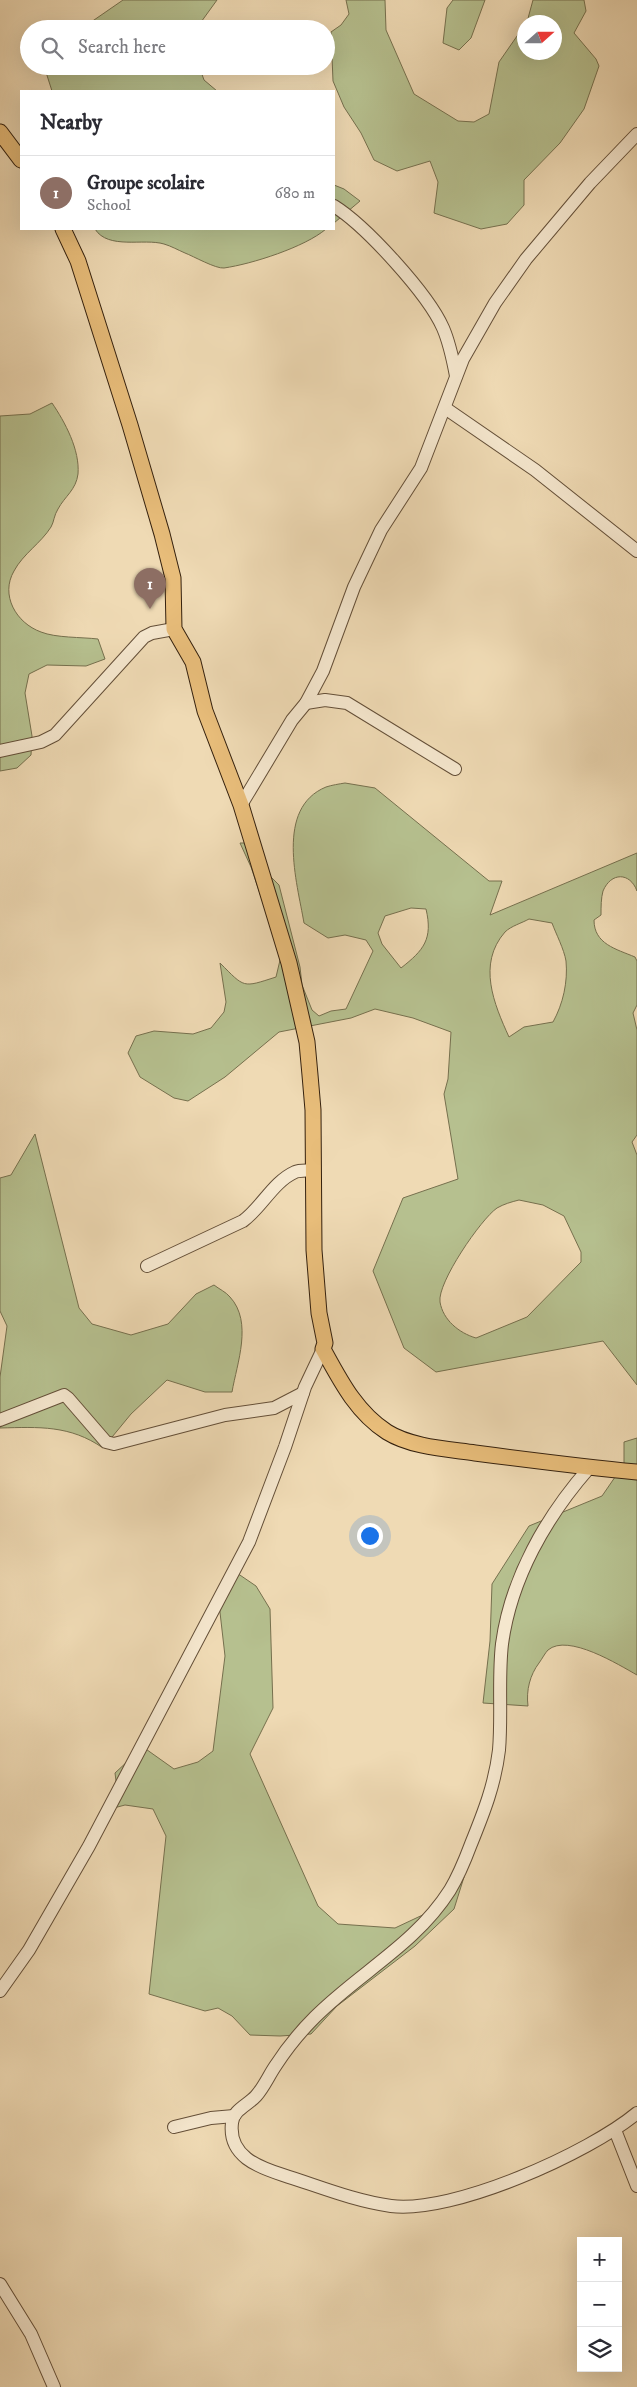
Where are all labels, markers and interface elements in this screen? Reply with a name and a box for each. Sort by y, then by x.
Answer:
north arrow [517,15,562,60]
search box [20,20,335,75]
icon: search [38,34,66,62]
text: Search here [78,36,166,59]
text: Nearby [40,110,102,136]
text: Groupe scolaire [87,172,205,195]
text: 1 [53,183,59,203]
text: 680 m [275,183,315,203]
text: School [87,195,131,215]
pin: 1 [134,568,166,609]
your location [357,1523,383,1549]
map controls [577,2237,622,2372]
button: + [577,2237,622,2282]
button: − [577,2282,622,2327]
button: layers [577,2327,622,2372]

